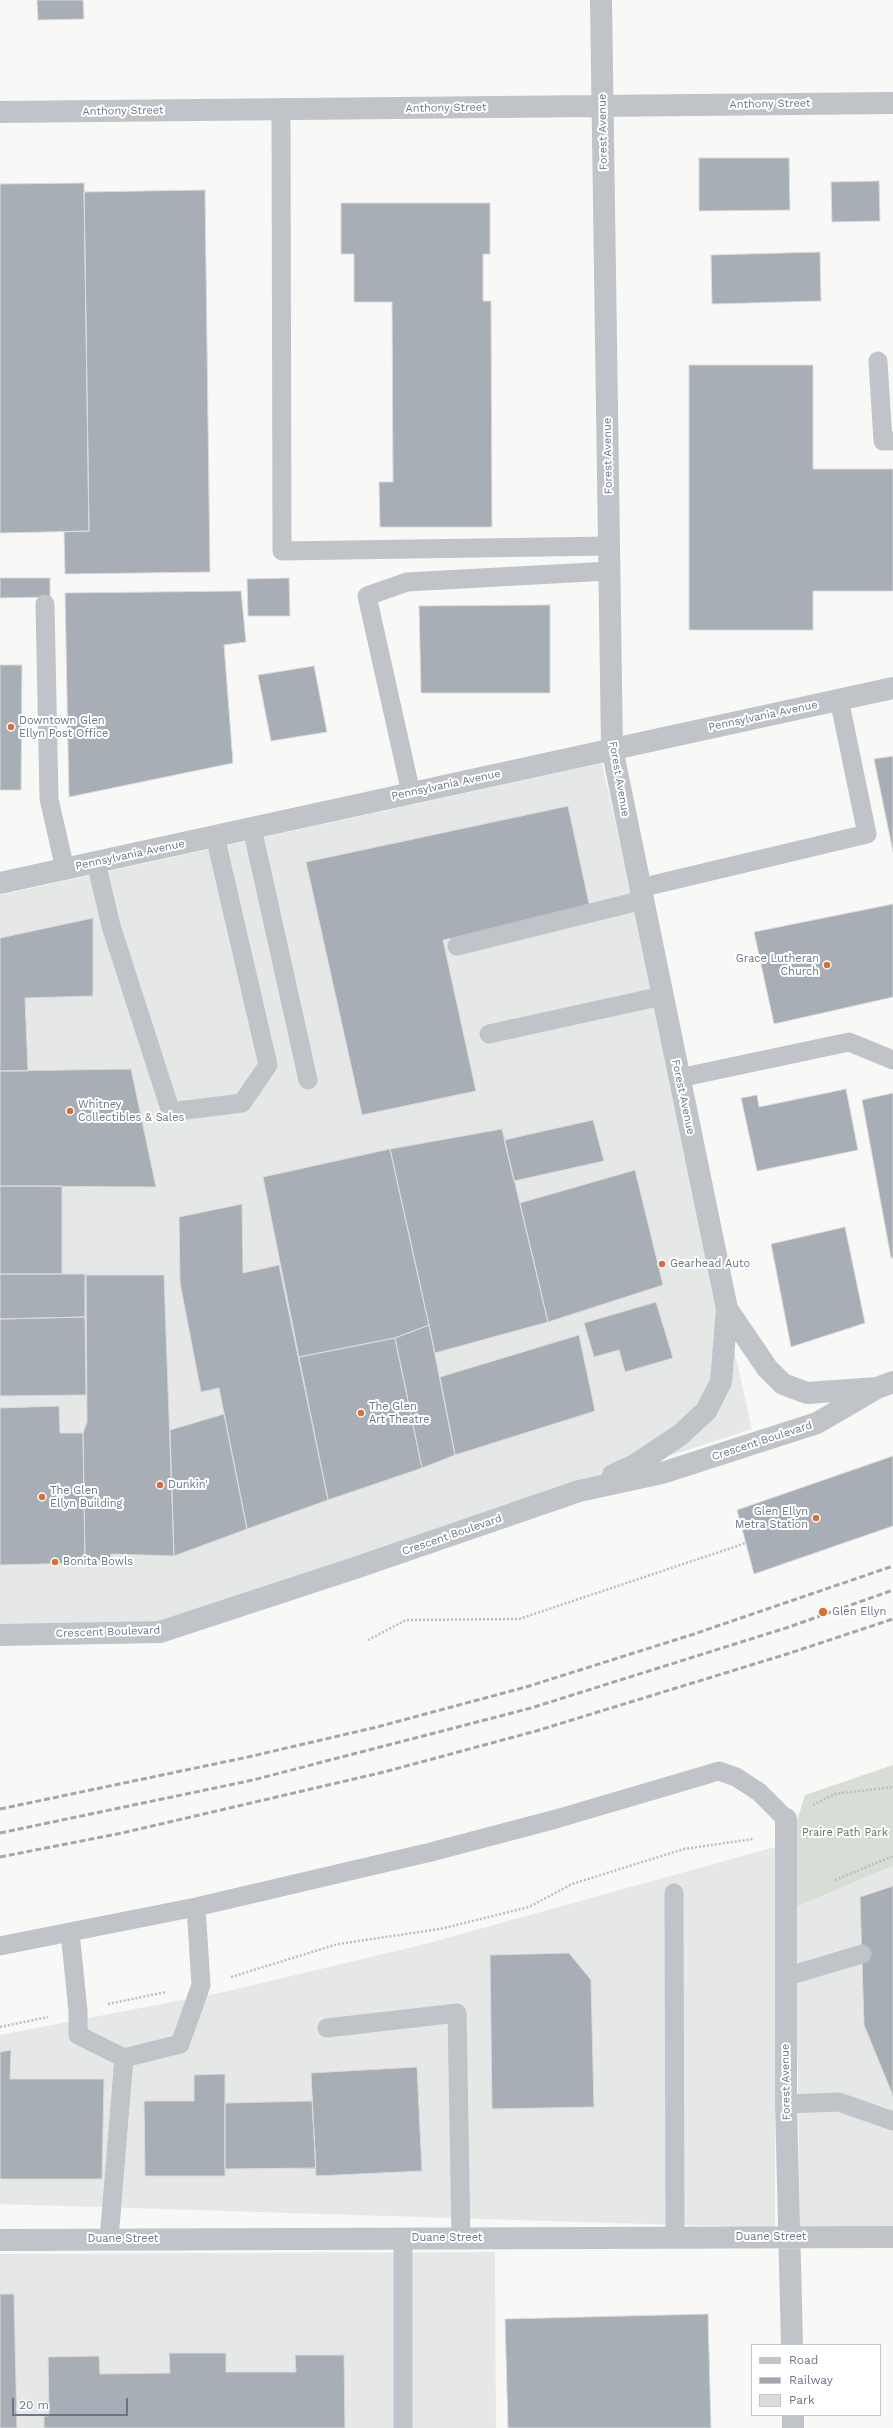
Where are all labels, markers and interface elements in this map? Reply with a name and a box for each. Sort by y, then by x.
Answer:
street label: Forest Avenue [596,94,610,170]
street label: Anthony Street [729,97,811,111]
street label: Anthony Street [405,101,487,115]
street label: Anthony Street [82,104,164,118]
street label: Forest Avenue [601,418,615,494]
street label: Pennsylvania Avenue [707,698,819,734]
place label: Downtown Glen Ellyn Post Office [19,714,108,740]
marker: Downtown Glen Ellyn Post Office [6,722,16,732]
street label: Forest Avenue [606,740,632,818]
street label: Pennsylvania Avenue [390,767,502,803]
street label: Pennsylvania Avenue [74,837,186,873]
place label: Grace Lutheran Church [736,952,819,978]
marker: Grace Lutheran Church [822,960,832,970]
street label: Forest Avenue [669,1058,697,1136]
place label: Whitney Collectibles & Sales [78,1098,184,1124]
marker: Whitney Collectibles & Sales [65,1106,75,1116]
place label: Gearhead Auto [670,1257,750,1271]
marker: Gearhead Auto [657,1259,667,1269]
place label: The Glen Art Theatre [369,1400,430,1426]
marker: The Glen Art Theatre [356,1408,366,1418]
street label: Crescent Boulevard [710,1419,814,1463]
place label: Dunkin' [168,1478,208,1492]
marker: Dunkin' [155,1480,165,1490]
place label: The Glen Ellyn Building [50,1484,122,1510]
marker: The Glen Ellyn Building [37,1492,47,1502]
place label: Glen Ellyn Metra Station [735,1505,808,1531]
street label: Crescent Boulevard [400,1512,504,1558]
marker: Glen Ellyn Metra Station [811,1513,821,1523]
place label: Bonita Bowls [63,1555,133,1569]
marker: Bonita Bowls [50,1557,60,1567]
place label: Glen Ellyn [832,1605,886,1619]
marker: Glen Ellyn [817,1606,829,1618]
street label: Crescent Boulevard [55,1624,161,1640]
park label: Praire Path Park [802,1826,888,1840]
street label: Forest Avenue [779,2044,793,2120]
street label: Duane Street [736,2230,806,2244]
street label: Duane Street [412,2231,482,2245]
street label: Duane Street [88,2232,158,2246]
legend [751,2344,881,2416]
text: Road [789,2353,818,2367]
text: Railway [789,2373,833,2387]
scale bar [14,2390,130,2416]
text: Park [789,2393,815,2407]
text: 20 m [19,2398,49,2412]

